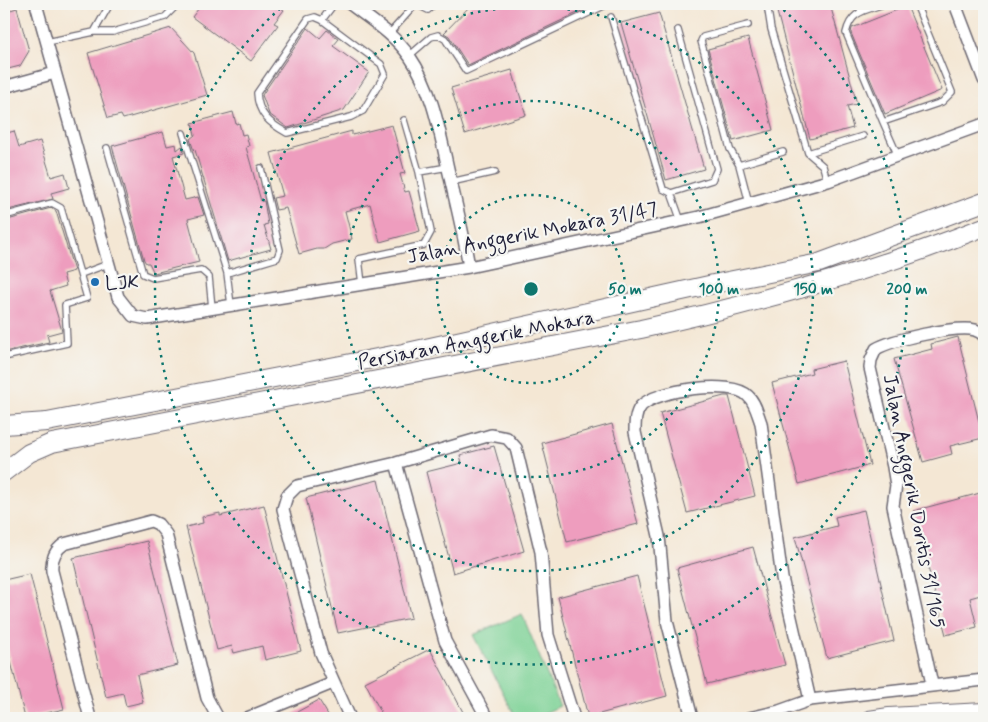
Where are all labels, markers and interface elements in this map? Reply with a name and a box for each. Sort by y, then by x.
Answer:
street label: Jalan Anggerik Mokara 31/47 [405,196,660,273]
place label: LJK [105,270,139,297]
marker: LJK [89,276,101,288]
centre of rings [522,280,540,298]
text: 50 m [608,280,642,300]
text: 100 m [699,280,739,300]
text: 150 m [793,280,833,300]
text: 200 m [887,280,928,300]
street label: Persiaran Anggerik Mokara [356,304,597,379]
street label: Jalan Anggerik Doritis 31/165 [874,372,951,631]

